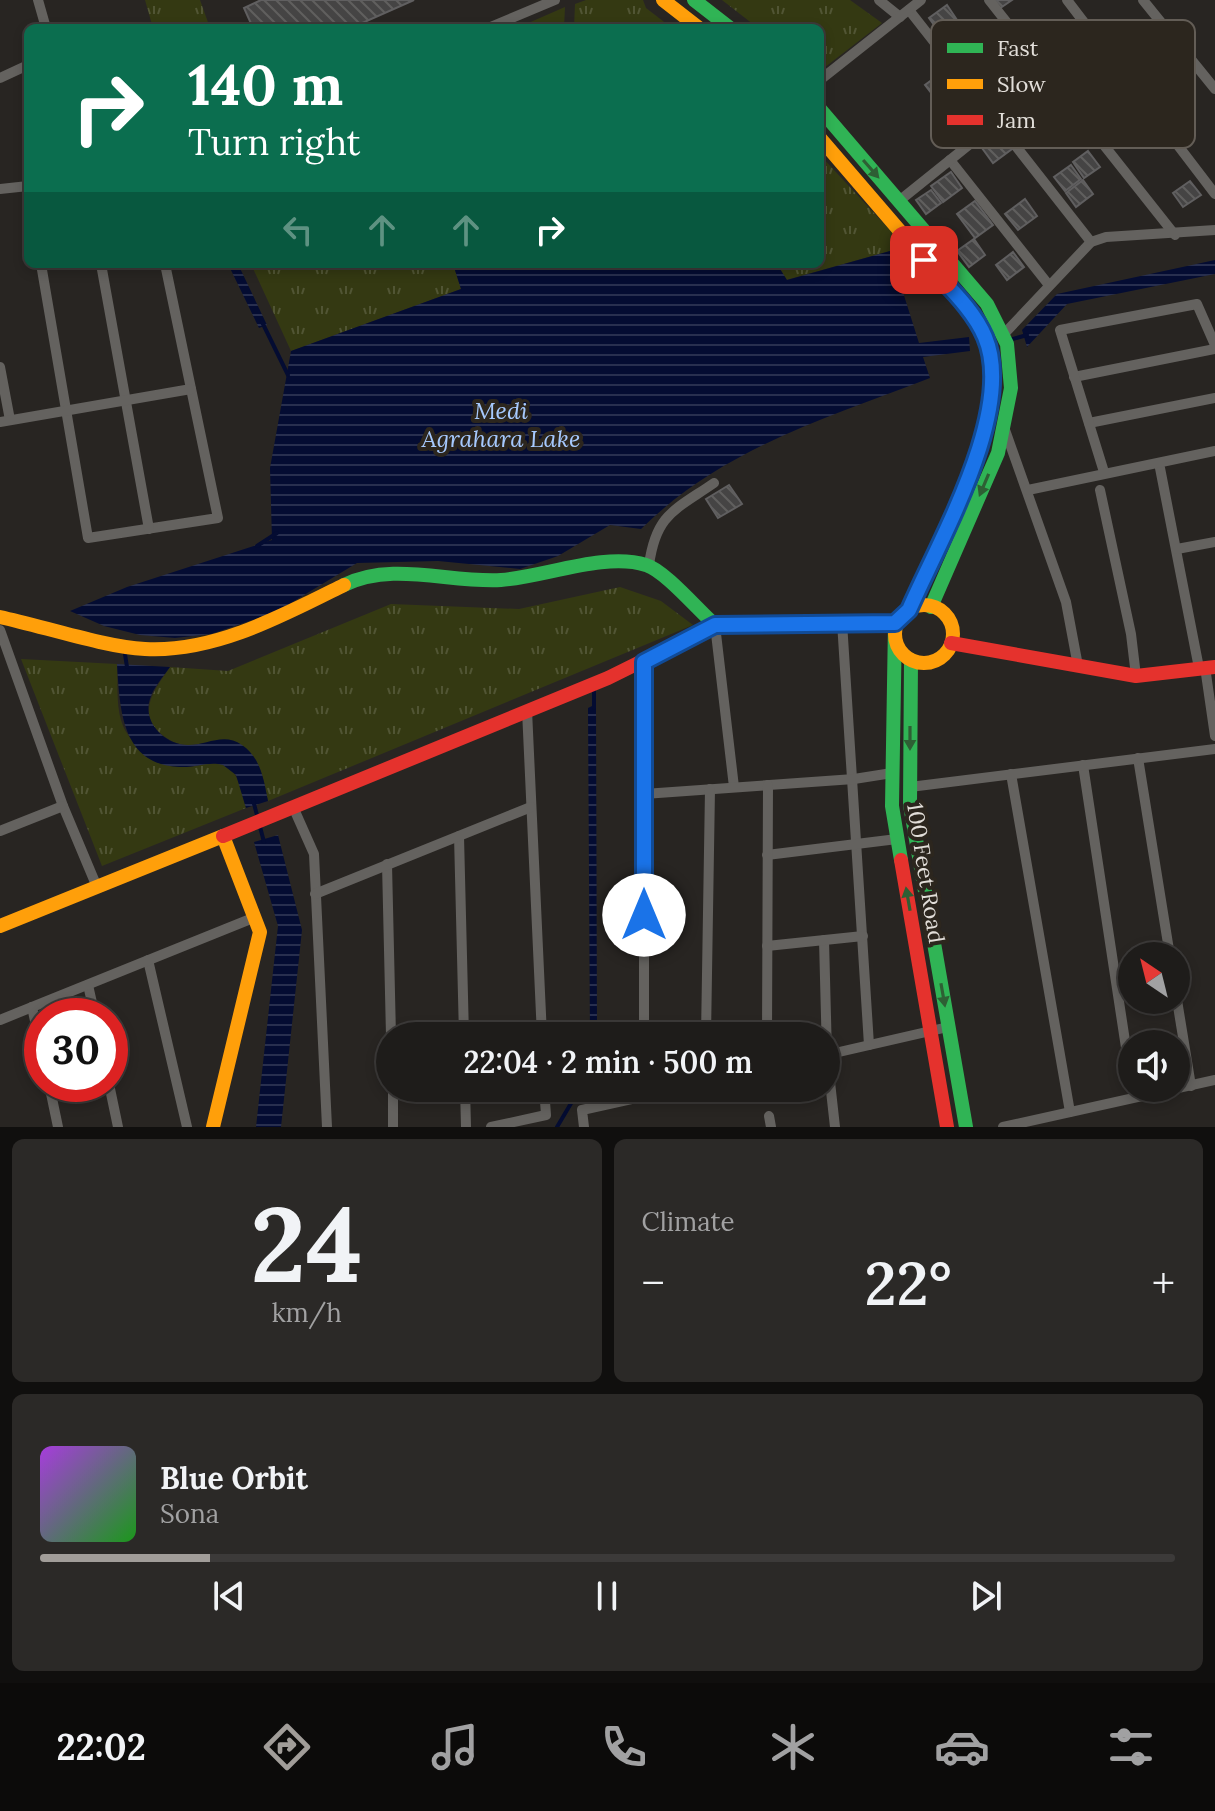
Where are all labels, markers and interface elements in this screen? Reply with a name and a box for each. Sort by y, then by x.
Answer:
legend [931,20,1195,148]
text: Fast [997,34,1039,62]
text: 140 m [188,49,343,120]
icon: right [56,56,160,160]
text: Slow [997,70,1046,98]
text: Jam [996,106,1036,134]
text: Turn right [188,119,361,165]
one-way arrow [862,158,879,178]
icon: left [276,208,320,252]
icon: ahead [360,208,404,252]
icon: ahead [444,208,488,252]
icon: right [528,208,572,252]
pin [890,226,958,294]
icon: arrive [902,238,946,282]
water label: Medi Agrahara Lake [421,395,580,454]
one-way arrow [977,474,991,497]
one-way arrow [904,726,916,751]
street label: 100 Feet Road [901,801,951,945]
position arrow [602,873,686,957]
one-way arrow [901,887,913,912]
north arrow [1118,942,1190,1014]
map controls [1118,942,1190,1102]
one-way arrow [937,983,949,1008]
speed limit sign: 30 [24,998,128,1102]
button: sound [1118,1030,1190,1102]
text: 22:04 · 2 min · 500 m [463,1043,753,1081]
text: 24 [251,1177,363,1310]
text: Climate [642,1205,735,1238]
text: 22° [865,1245,952,1321]
text: − [642,1255,665,1311]
text: + [1152,1255,1175,1311]
text: km/h [272,1296,342,1329]
text: Blue Orbit [160,1459,308,1497]
text: Sona [160,1497,219,1530]
icon: previous [207,1574,251,1618]
icon: pause [585,1574,629,1618]
icon: next [964,1574,1008,1618]
icon: directions [259,1719,315,1775]
icon: music [427,1719,483,1775]
icon: phone [596,1719,652,1775]
icon: climate [765,1719,821,1775]
icon: car [934,1719,990,1775]
icon: filters [1103,1719,1159,1775]
text: 22:02 [56,1724,146,1770]

